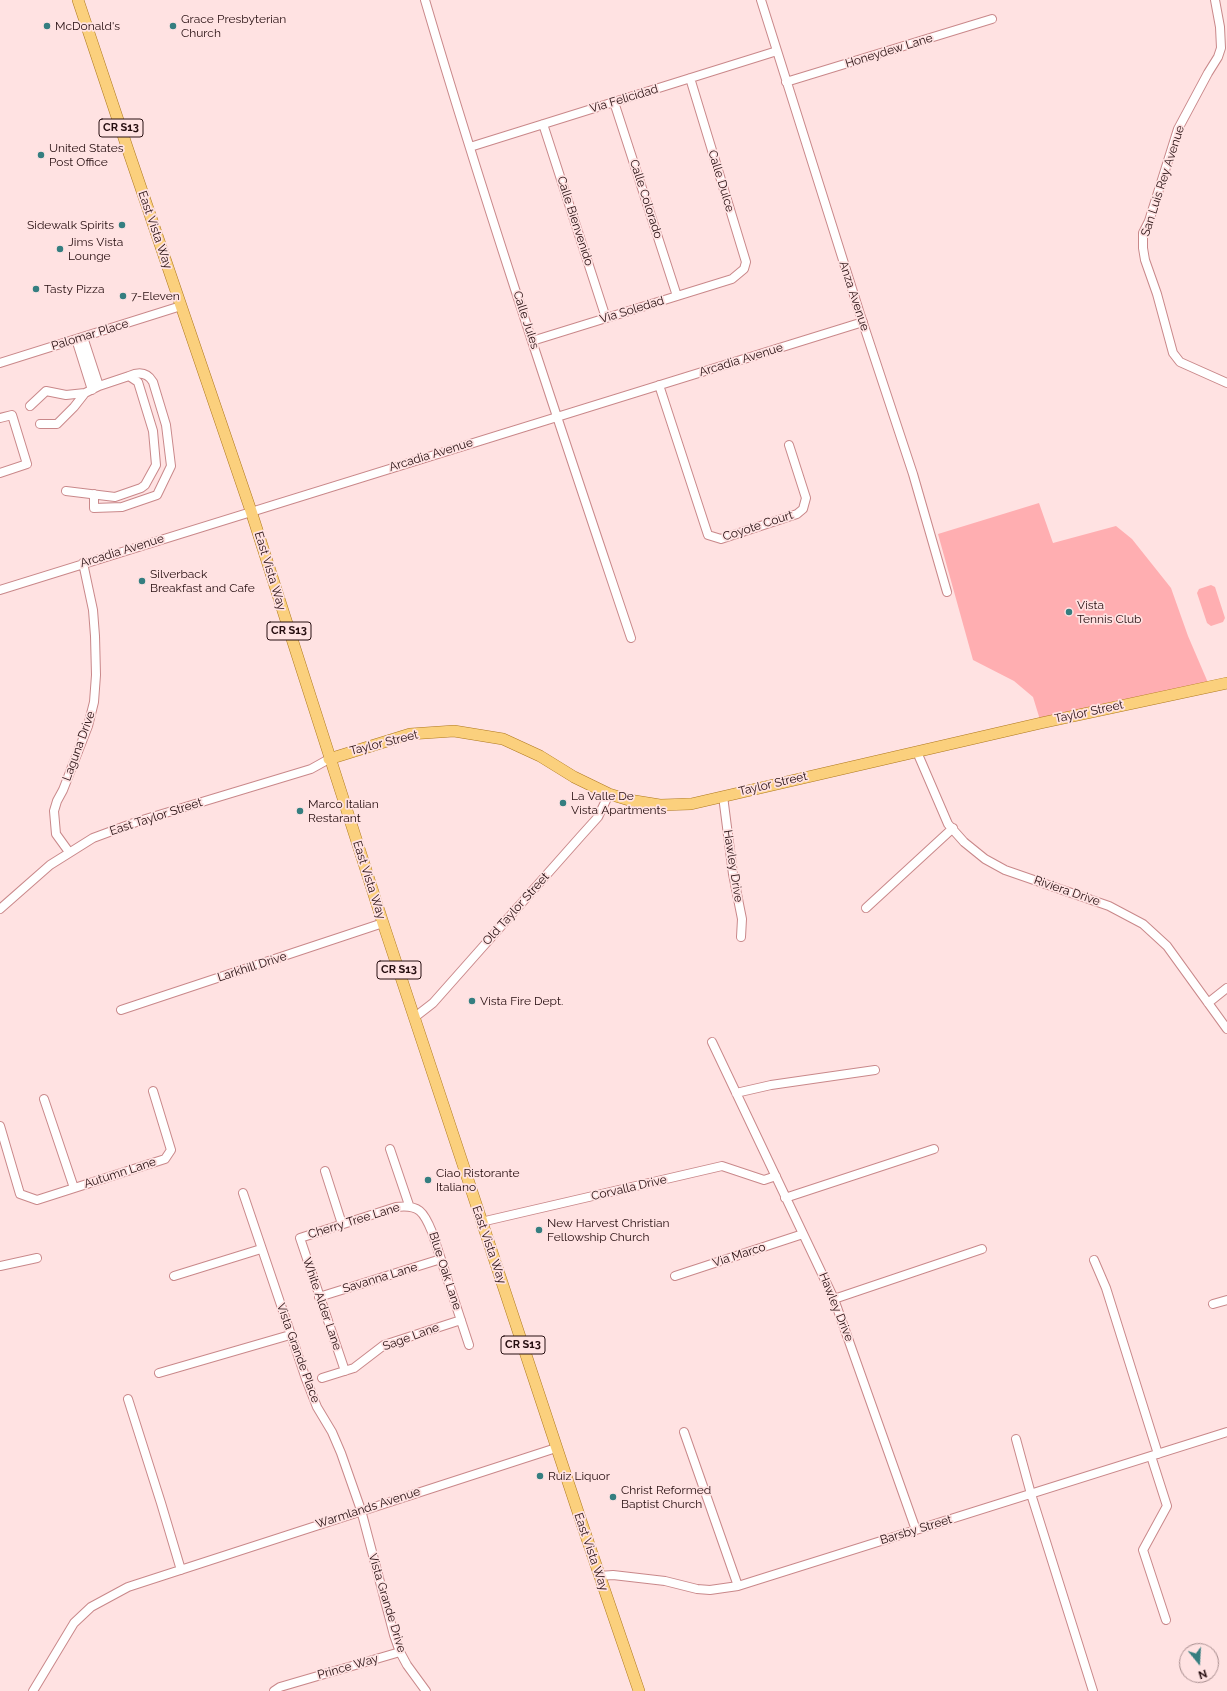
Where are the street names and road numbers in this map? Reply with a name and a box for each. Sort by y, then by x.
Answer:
street label: Honeydew Lane [843,31,935,71]
street label: Via Felicidad [588,82,660,116]
road number: CR S13 [99,119,143,137]
street label: San Luis Rey Avenue [1138,124,1188,238]
street label: Calle Dulce [705,148,737,214]
street label: Calle Colorado [626,158,666,240]
street label: Calle Bienvenido [554,174,596,268]
street label: East Vista Way [135,189,175,271]
street label: Anza Avenue [836,259,872,333]
street label: Calle Jules [510,289,542,351]
street label: Via Soledad [598,293,666,327]
street label: Palomar Place [50,316,130,354]
street label: Arcadia Avenue [697,340,785,380]
street label: Arcadia Avenue [387,435,475,475]
street label: Coyote Court [721,508,795,544]
street label: East Vista Way [251,530,289,612]
street label: Arcadia Avenue [78,531,166,571]
road number: CR S13 [267,622,311,640]
street label: Taylor Street [1053,698,1125,726]
street label: Laguna Drive [60,709,98,783]
street label: Taylor Street [348,728,420,758]
street label: Taylor Street [737,769,809,799]
street label: East Taylor Street [108,795,204,839]
street label: Hawley Drive [720,829,746,903]
street label: East Vista Way [350,839,388,921]
street label: Old Taylor Street [480,870,552,948]
street label: Riviera Drive [1032,873,1102,909]
street label: Larkhill Drive [216,949,288,985]
road number: CR S13 [377,961,421,979]
street label: Autumn Lane [82,1155,158,1191]
street label: Corvalla Drive [590,1172,668,1204]
street label: Cherry Tree Lane [306,1200,402,1242]
street label: East Vista Way [469,1204,509,1286]
street label: Blue Oak Lane [426,1230,464,1312]
street label: Via Marco [711,1240,767,1270]
street label: White Alder Lane [299,1256,345,1352]
street label: Savanna Lane [341,1260,419,1296]
street label: Hawley Drive [816,1270,856,1344]
street label: Vista Grande Place [273,1301,323,1405]
street label: Sage Lane [381,1320,441,1354]
road number: CR S13 [501,1336,545,1354]
street label: Warmlands Avenue [314,1484,422,1532]
street label: East Vista Way [571,1511,611,1593]
street label: Barsby Street [878,1512,954,1548]
street label: Vista Grande Drive [365,1552,409,1654]
street label: Prince Way [316,1651,380,1683]

